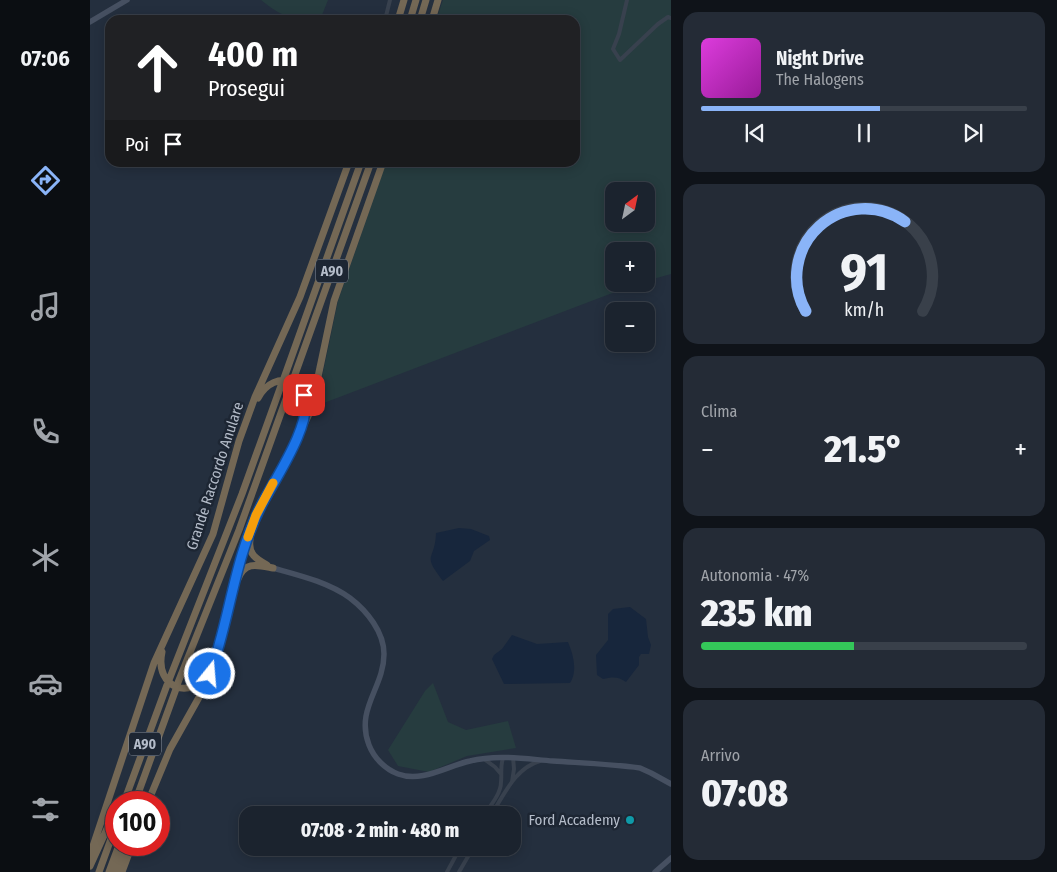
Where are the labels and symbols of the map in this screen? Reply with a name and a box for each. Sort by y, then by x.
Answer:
north arrow [605,182,655,232]
road number: A90 [316,260,348,282]
pin [283,374,325,416]
street label: Grande Raccordo Anulare [183,400,247,552]
position arrow [183,647,235,699]
road number: A90 [129,732,161,756]
speed limit sign: 100 [105,791,170,856]
place label: Ford Accademy [528,811,620,829]
marker: Ford Accademy [624,814,636,826]

